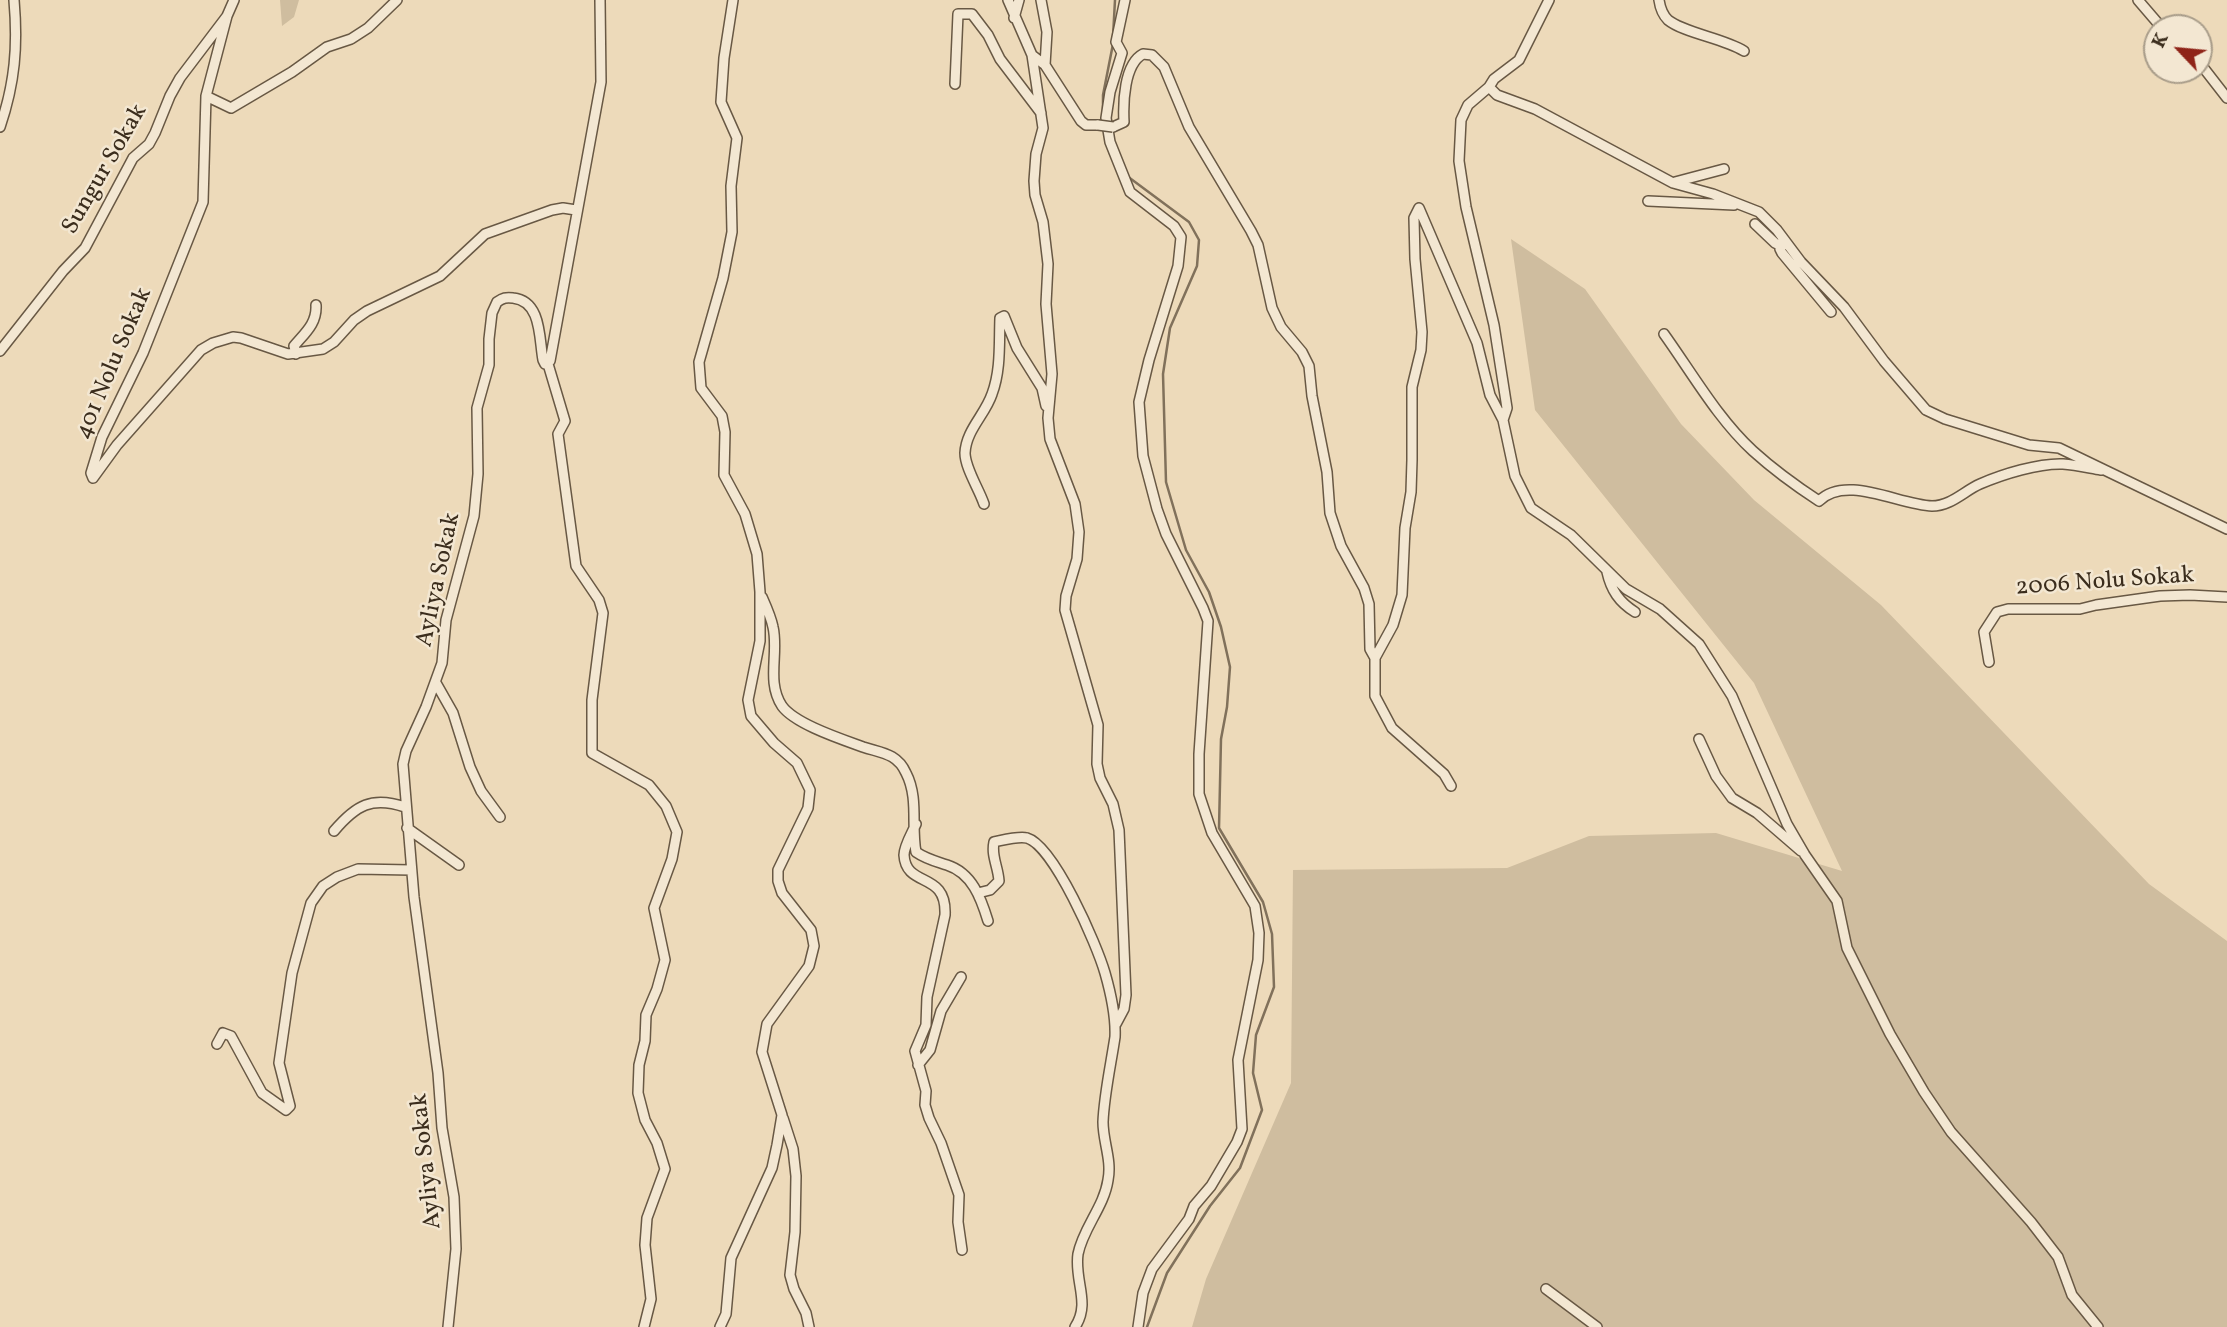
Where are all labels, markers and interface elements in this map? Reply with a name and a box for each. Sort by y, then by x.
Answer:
north arrow [2143,14,2213,84]
text: K [2146,29,2176,53]
street label: Sungur Sokak [57,100,155,240]
street label: 401 Nolu Sokak [70,284,160,444]
street label: Ayliya Sokak [412,510,468,650]
street label: 2006 Nolu Sokak [2015,562,2195,604]
street label: Ayliya Sokak [407,1092,449,1230]

